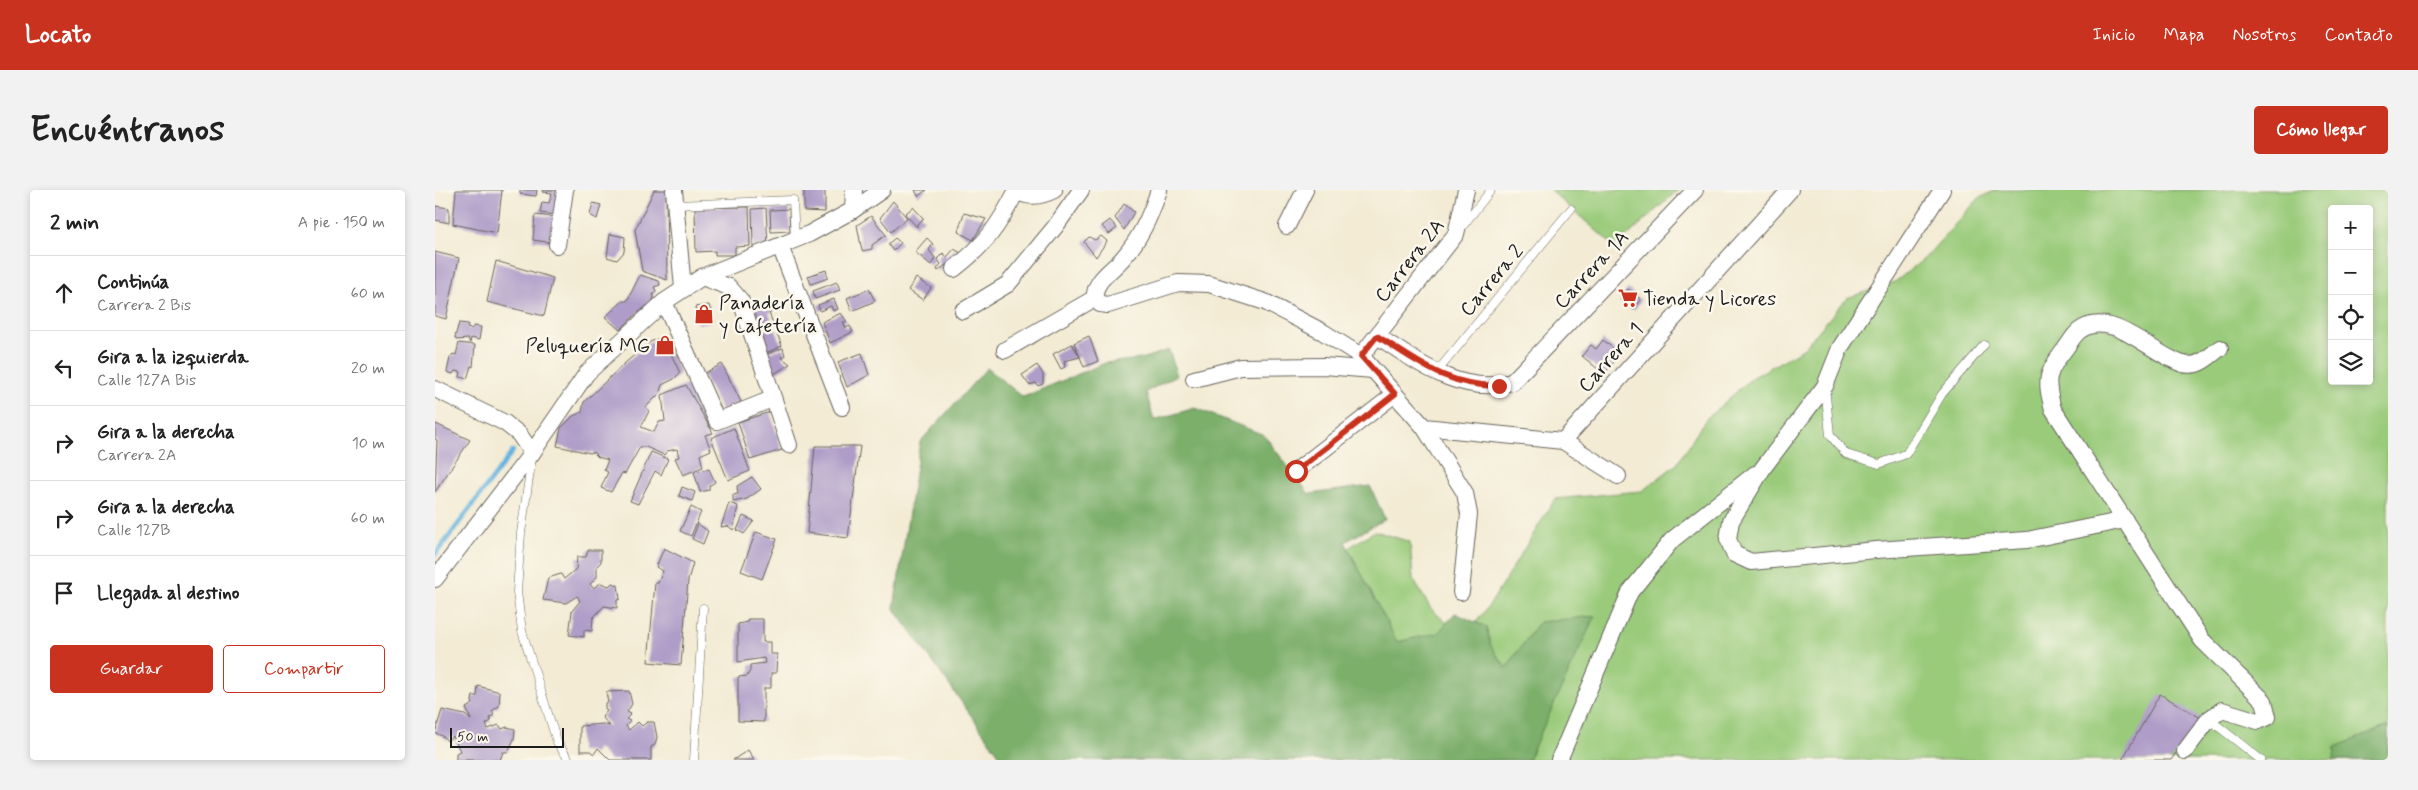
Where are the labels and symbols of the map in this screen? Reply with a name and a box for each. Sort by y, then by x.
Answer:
street label: Carrera 2A [1369,214,1451,308]
street label: Carrera 1A [1549,225,1636,315]
street label: Carrera 2 [1454,239,1530,323]
place label: Tienda y Licores [1643,286,1776,313]
supermarket icon: Tienda y Licores [1617,287,1639,309]
place label: Panadería y Cafetería [719,290,817,340]
shop icon: Panadería y Cafetería [693,303,715,325]
street label: Carrera 1 [1573,317,1650,399]
place label: Peluquería MG [526,333,650,360]
shop icon: Peluquería MG [654,334,676,356]
route end [1488,375,1511,398]
route start [1285,460,1308,483]
scale bar [450,725,564,748]

